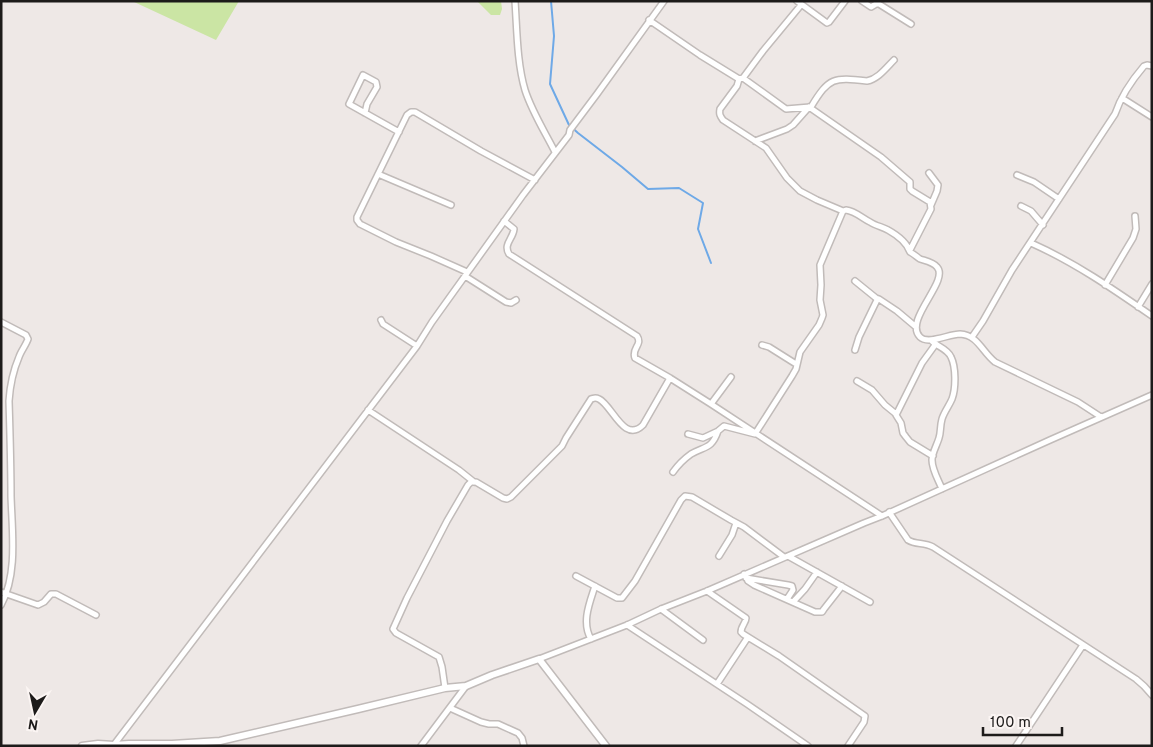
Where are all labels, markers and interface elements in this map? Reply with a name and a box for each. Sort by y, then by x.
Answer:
north arrow [10,687,60,737]
scale bar [983,704,1062,736]
text: N [27,714,40,733]
text: 100 m [990,714,1031,733]

